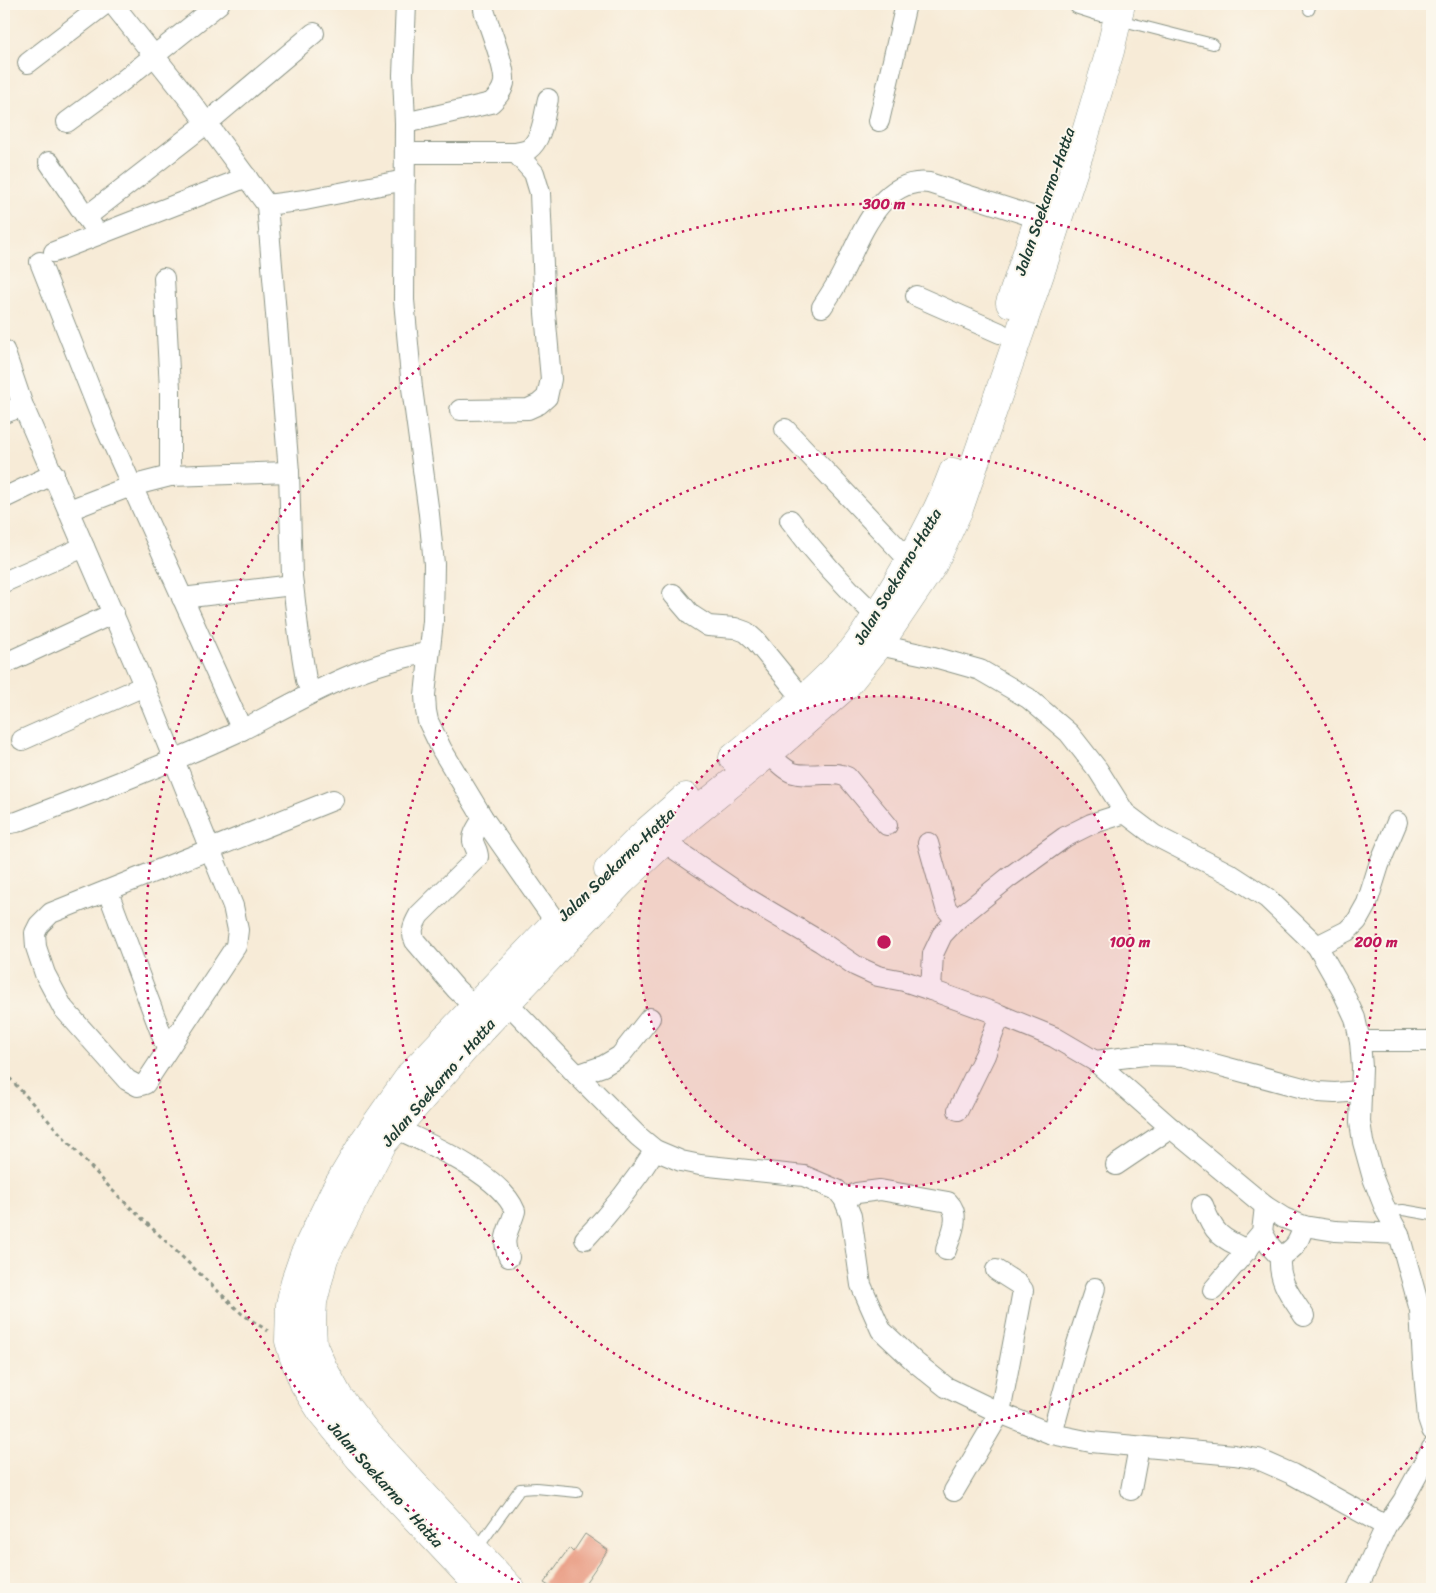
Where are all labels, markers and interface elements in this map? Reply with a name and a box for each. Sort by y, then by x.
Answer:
street label: Jalan Soekarno-Hatta [1005,122,1084,280]
text: 300 m [862,191,906,217]
street label: Jalan Soekarno-Hatta [845,502,950,651]
street label: Jalan Soekarno-Hatta [550,800,683,929]
text: 100 m [1110,929,1151,955]
text: 200 m [1353,929,1398,955]
centre of rings [875,933,893,951]
street label: Jalan Soekarno - Hatta [373,1011,503,1154]
street label: Jalan Soekarno - Hatta [320,1413,452,1555]

